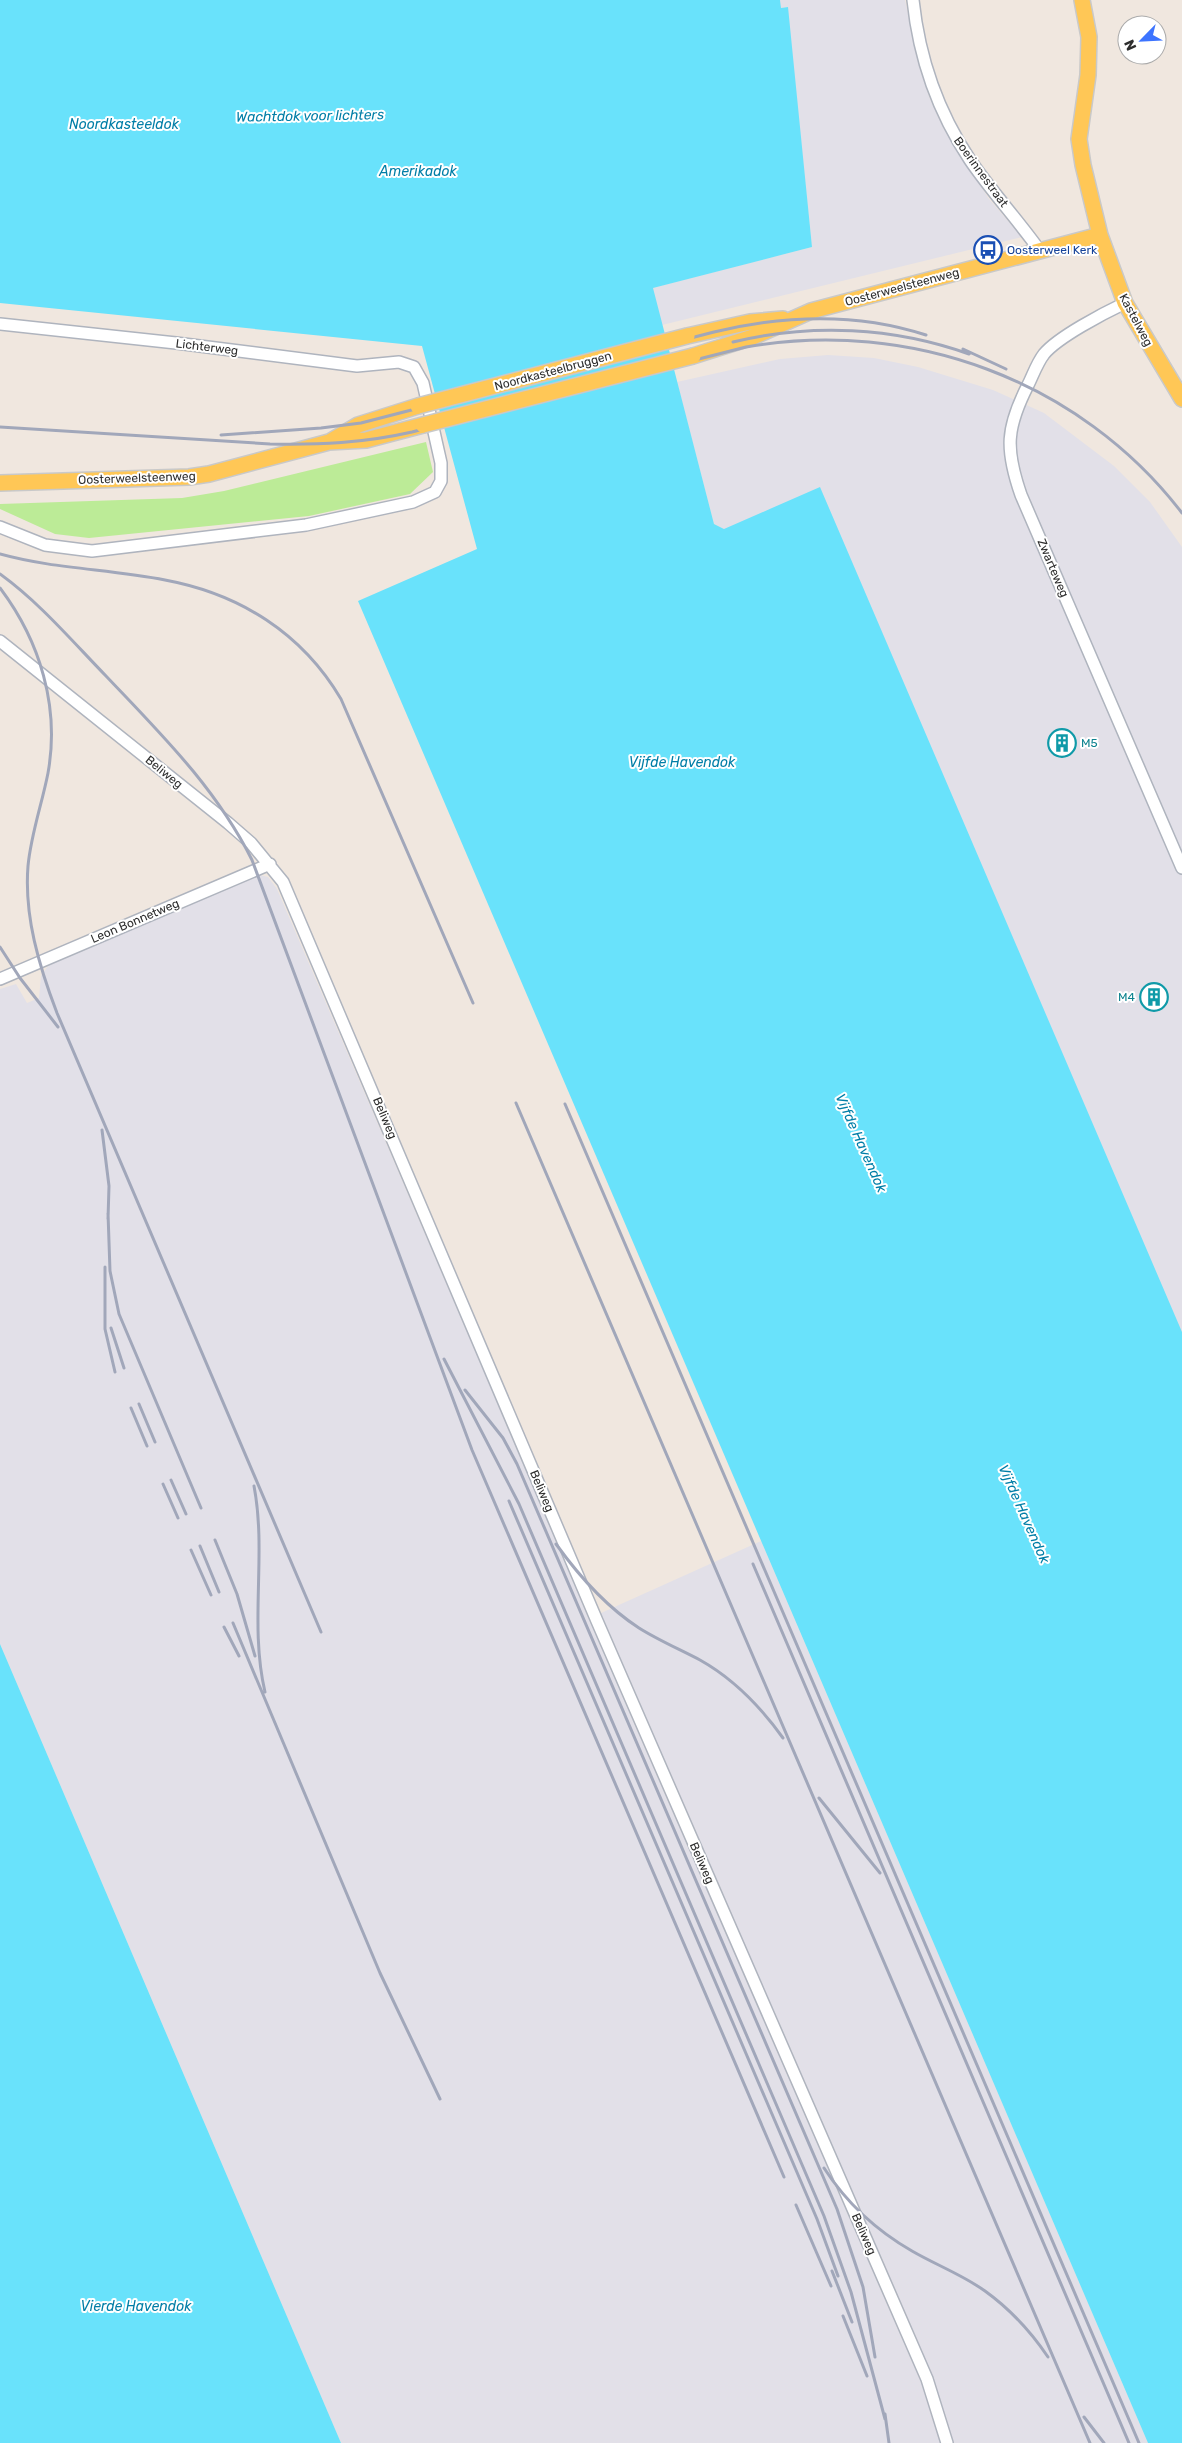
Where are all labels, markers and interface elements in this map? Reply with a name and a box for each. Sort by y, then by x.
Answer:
north arrow [1117,15,1167,65]
text: N [1121,37,1140,53]
water label: Wachtdok voor lichters [236,106,384,126]
water label: Noordkasteeldok [69,116,180,133]
street label: Boerinnestraat [951,134,1011,210]
water label: Amerikadok [378,163,458,180]
bus stop icon: Oosterweel Kerk [973,235,1003,265]
place label: Oosterweel Kerk [1007,243,1098,257]
street label: Oosterweelsteenweg [843,265,961,309]
street label: Kastelweg [1116,291,1156,349]
street label: Lichterweg [175,336,239,358]
street label: Noordkasteelbruggen [493,349,613,393]
street label: Oosterweelsteenweg [78,469,196,487]
street label: Zwarteweg [1034,537,1072,599]
building icon: M5 [1047,728,1077,758]
place label: M5 [1081,736,1098,750]
street label: Beliweg [143,753,185,791]
water label: Vijfde Havendok [629,754,736,771]
street label: Leon Bonnetweg [89,896,181,946]
building icon: M4 [1139,982,1169,1012]
place label: M4 [1118,990,1136,1004]
water label: Vijfde Havendok [832,1091,891,1196]
street label: Beliweg [370,1095,400,1141]
water label: Vijfde Havendok [995,1462,1054,1567]
street label: Beliweg [527,1468,557,1514]
street label: Beliweg [687,1840,717,1886]
street label: Beliweg [849,2211,879,2257]
water label: Vierde Havendok [81,2298,192,2315]

